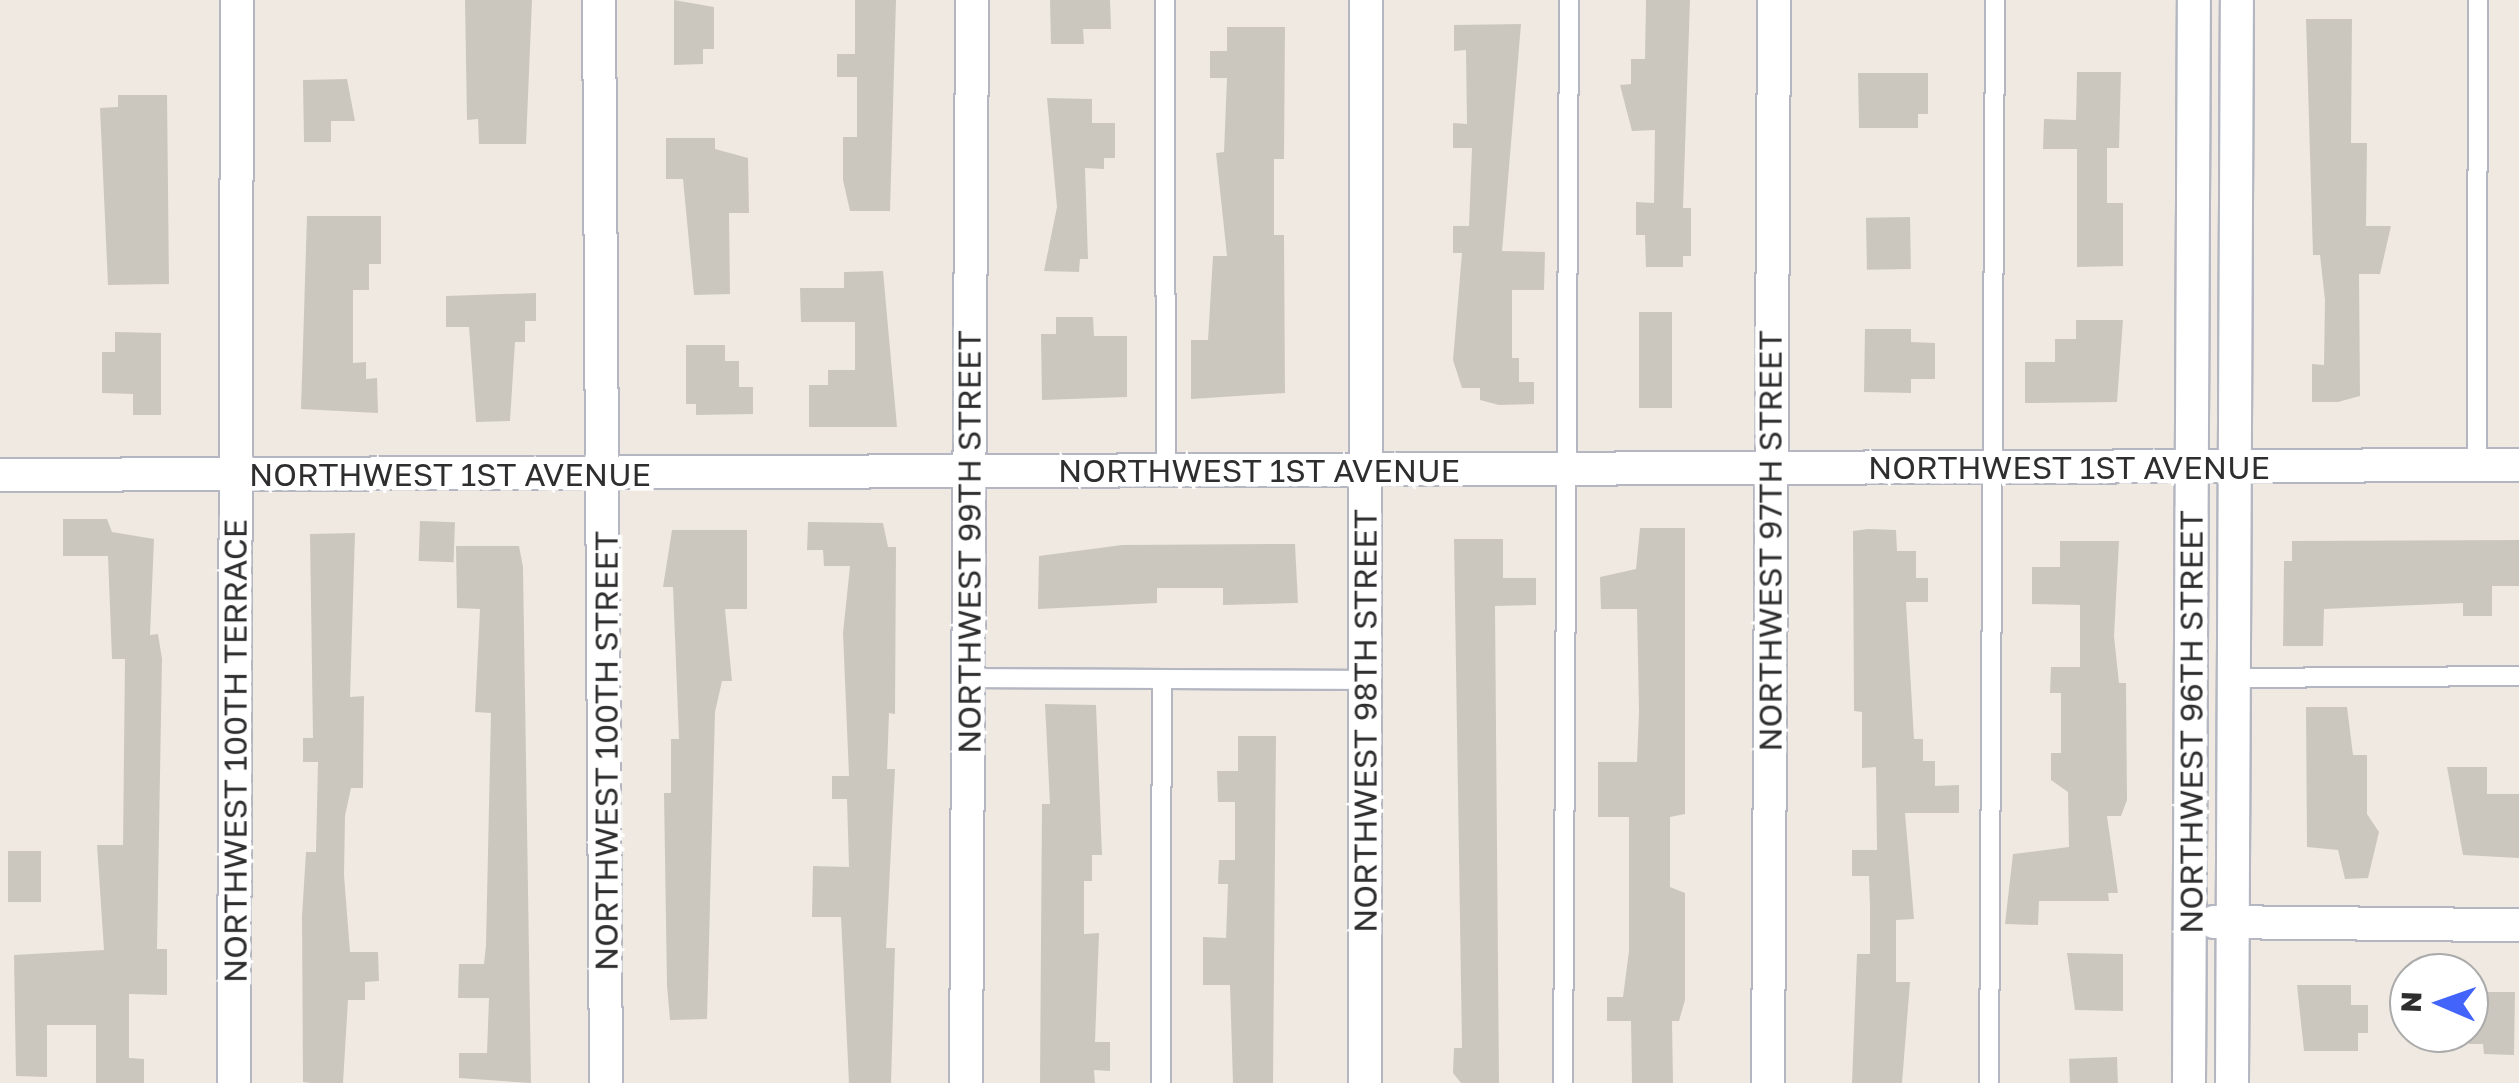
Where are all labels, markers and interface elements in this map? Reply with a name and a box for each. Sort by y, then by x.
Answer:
street label: NORTHWEST 99TH STREET [950,330,988,754]
street label: NORTHWEST 97TH STREET [1751,330,1789,752]
street label: NORTHWEST 1ST AVENUE [1868,448,2270,486]
street label: NORTHWEST 1ST AVENUE [1058,451,1460,489]
street label: NORTHWEST 1ST AVENUE [249,455,651,493]
street label: NORTHWEST 98TH STREET [1346,509,1384,933]
street label: NORTHWEST 96TH STREET [2172,510,2210,934]
street label: NORTHWEST 100TH TERRACE [216,519,254,983]
street label: NORTHWEST 100TH STREET [587,531,625,971]
north arrow [2389,953,2489,1053]
text: N [2394,991,2427,1013]

